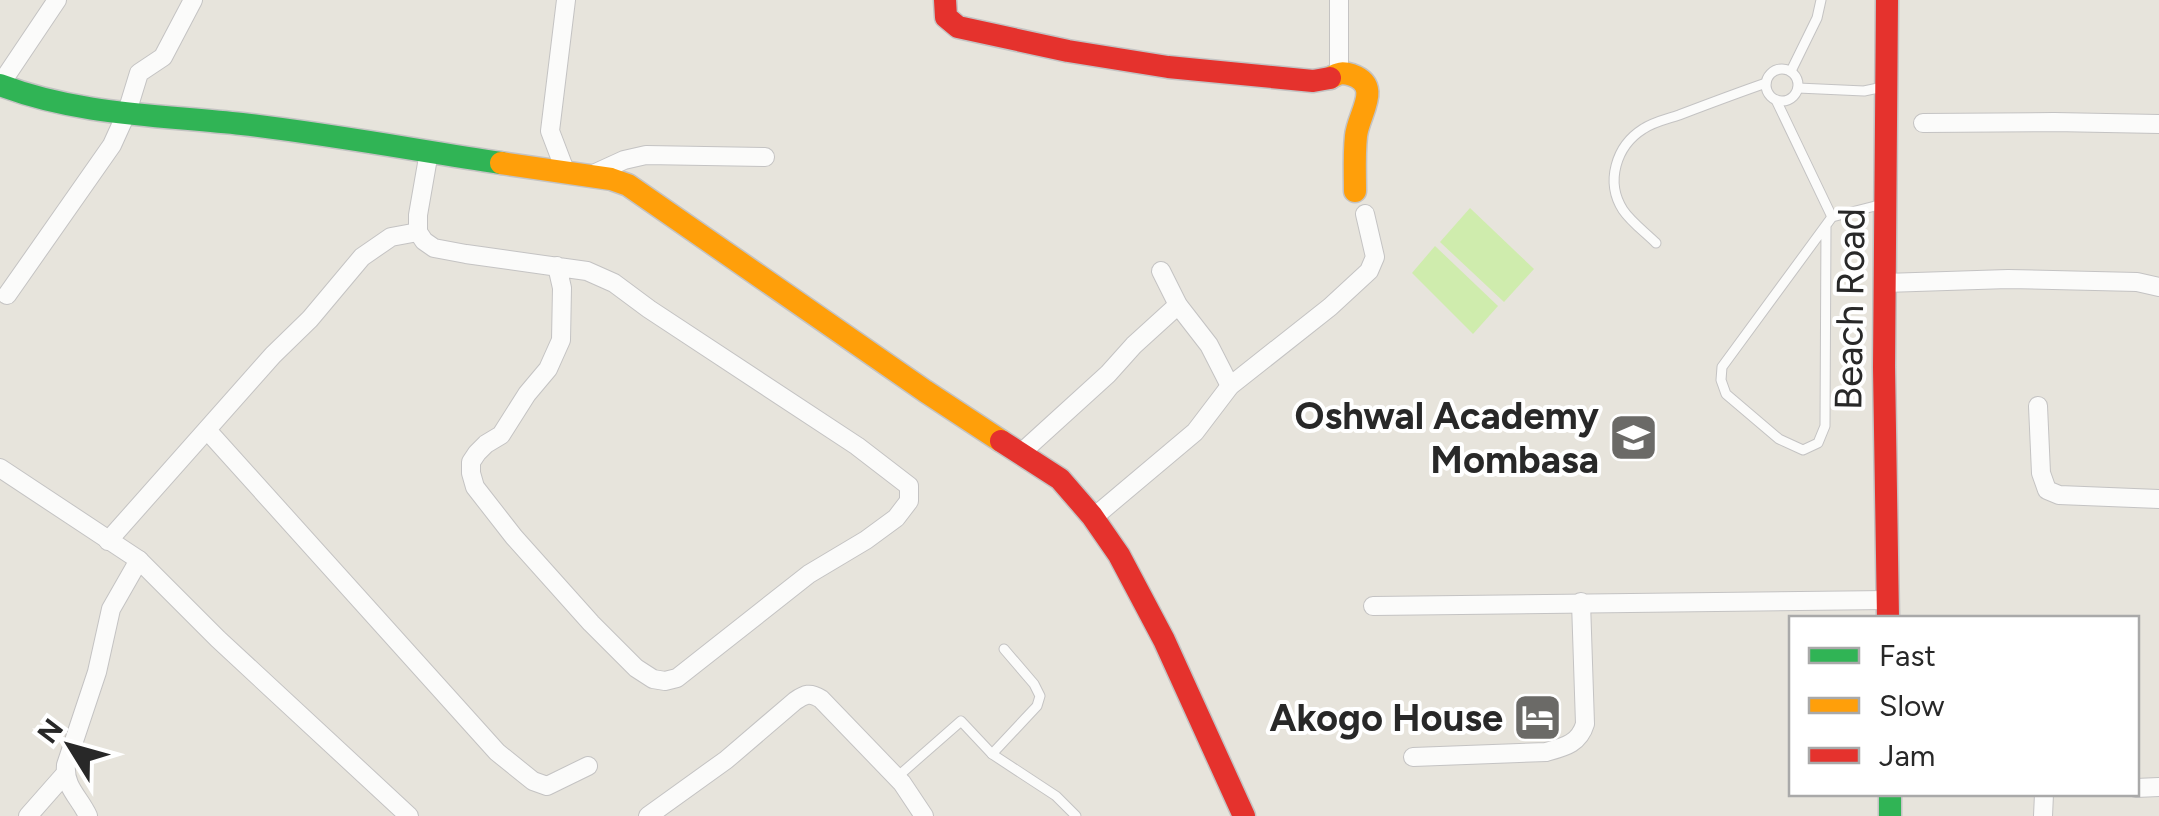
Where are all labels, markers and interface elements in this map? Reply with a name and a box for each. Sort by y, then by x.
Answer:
street label: Beach Road [1825,208,1875,410]
place label: Oshwal Academy Mombasa [1295,393,1599,483]
school or university icon: Oshwal Academy Mombasa [1608,412,1660,464]
legend [1789,616,2139,796]
text: Fast [1879,637,1936,674]
text: Slow [1879,687,1945,724]
hotel icon: Akogo House [1512,692,1564,744]
place label: Akogo House [1269,695,1503,741]
north arrow [20,696,120,796]
text: N [30,712,70,750]
text: Jam [1879,737,1935,774]

